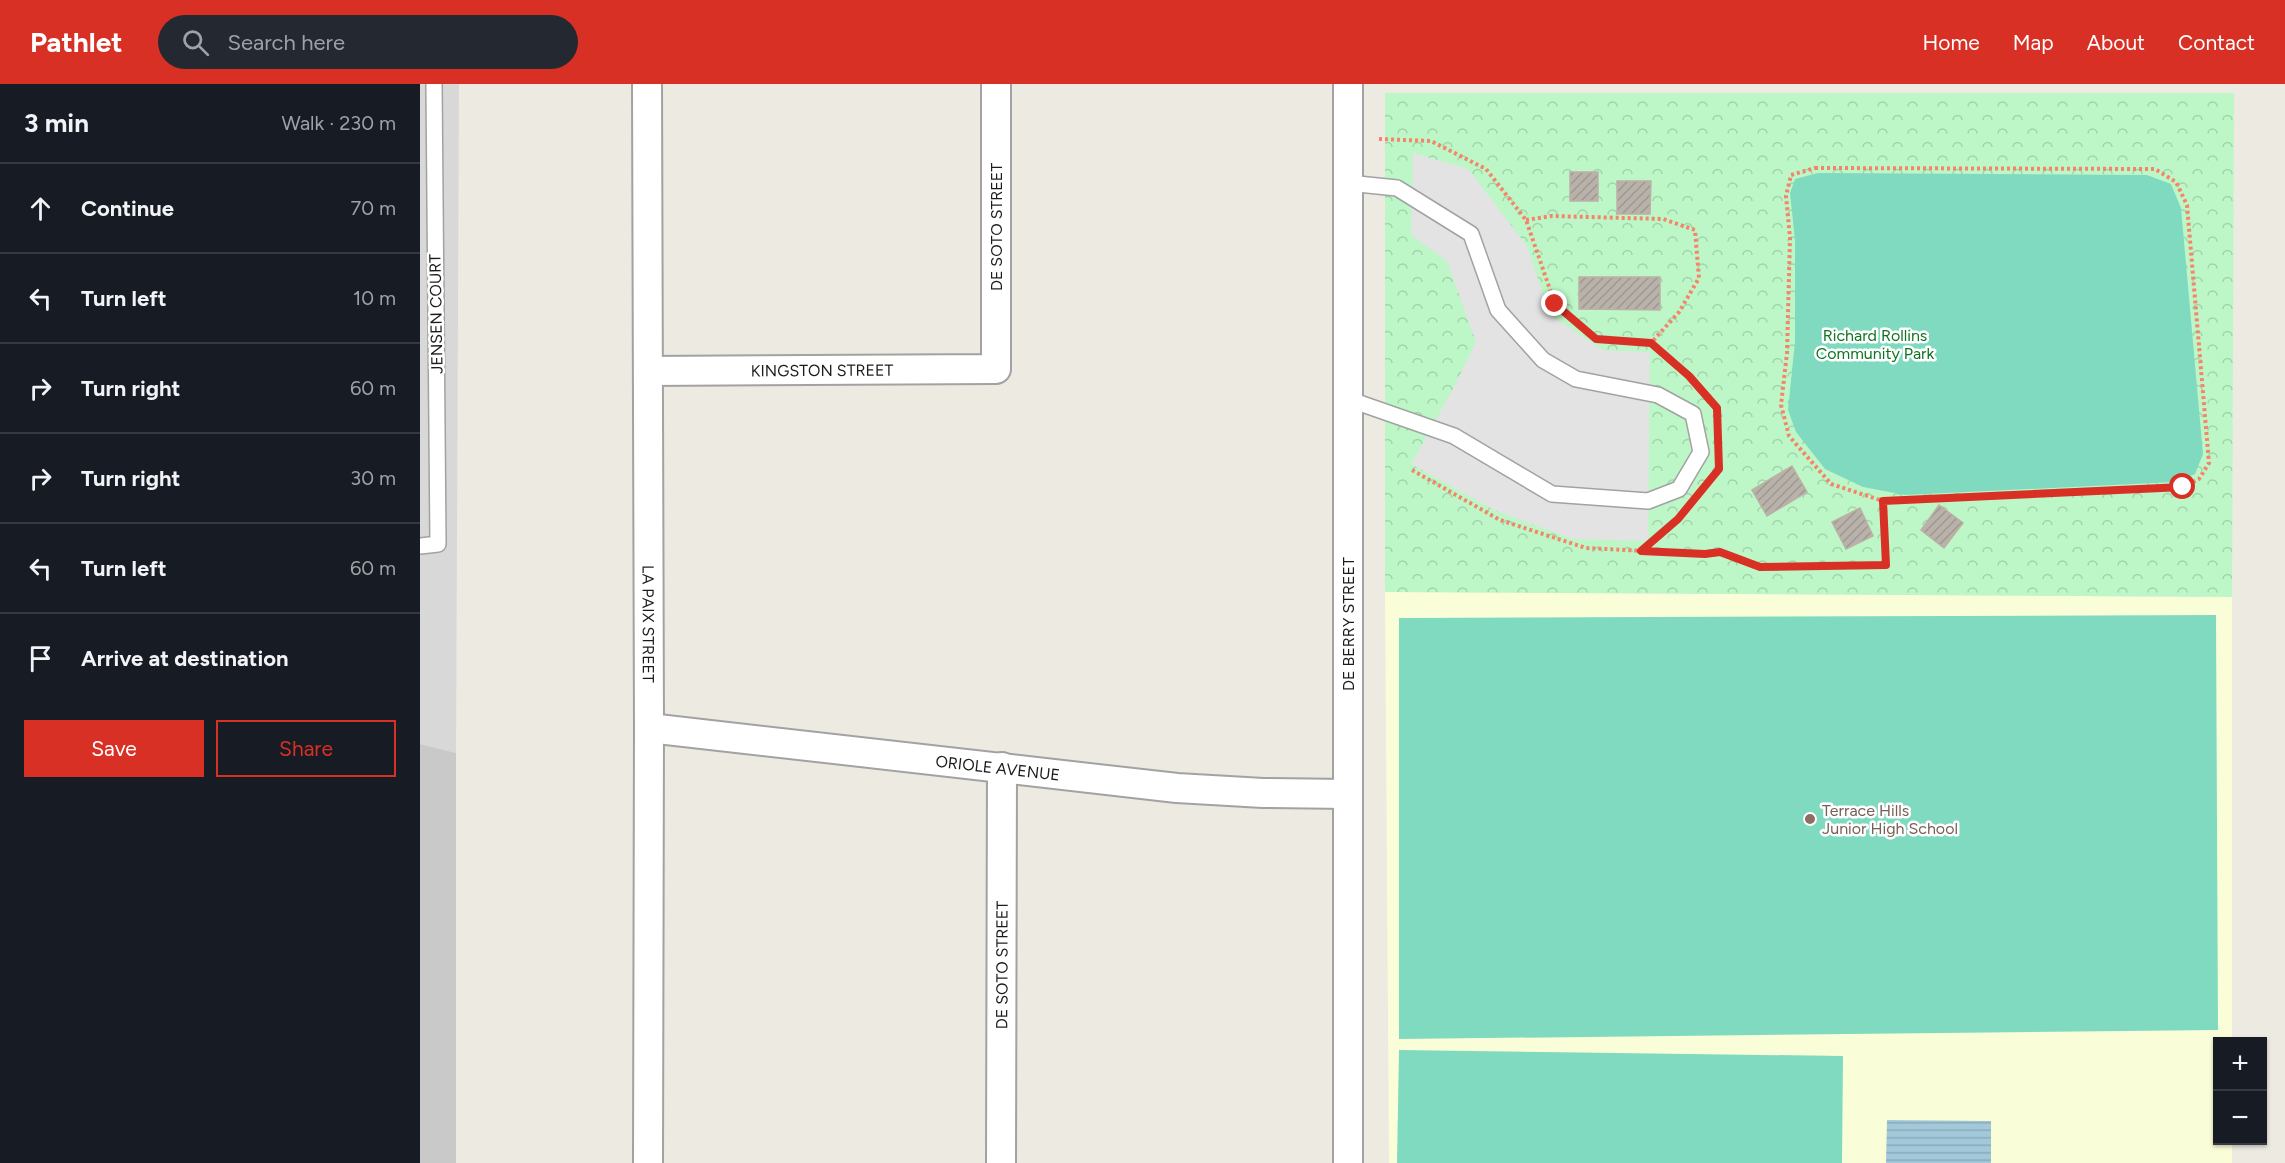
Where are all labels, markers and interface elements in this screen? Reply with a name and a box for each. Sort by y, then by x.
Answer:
search box [158,15,578,69]
text: Pathlet [30,25,122,59]
icon: search [179,26,212,59]
text: Search here [227,29,345,56]
text: Home [1923,30,1980,55]
text: Map [2013,30,2054,55]
text: About [2087,30,2145,55]
text: Contact [2178,30,2255,55]
text: 3 min [24,107,89,139]
text: Walk · 230 m [282,111,396,135]
street label: DE SOTO STREET [987,163,1006,291]
icon: ahead [24,192,57,225]
text: Continue [81,195,174,222]
text: 70 m [350,196,396,220]
street label: JENSEN COURT [425,254,447,374]
icon: left [24,282,57,315]
text: Turn left [81,285,167,312]
text: 10 m [353,286,396,310]
route end [1541,290,1567,316]
park label: Richard Rollins Community Park [1816,326,1934,363]
street label: KINGSTON STREET [751,360,894,380]
icon: right [24,372,57,405]
text: Turn right [81,375,180,402]
text: 60 m [350,376,396,400]
icon: right [24,462,57,495]
text: Turn right [81,465,180,492]
text: 30 m [350,466,396,490]
route start [2169,473,2195,499]
icon: left [24,552,57,585]
text: Turn left [81,555,167,582]
text: 60 m [350,556,396,580]
street label: DE BERRY STREET [1339,557,1358,691]
street label: LA PAIX STREET [639,565,658,683]
icon: arrive [24,642,57,675]
text: Arrive at destination [81,645,289,672]
button: Save [24,720,204,777]
button: Share [216,720,396,777]
street label: ORIOLE AVENUE [935,751,1061,784]
place label: Terrace Hills Junior High School [1822,801,1958,838]
marker: Terrace Hills Junior High School [1803,812,1817,826]
street label: DE SOTO STREET [992,901,1011,1029]
map controls [2213,1037,2267,1145]
button: + [2213,1037,2267,1091]
button: − [2213,1091,2267,1145]

